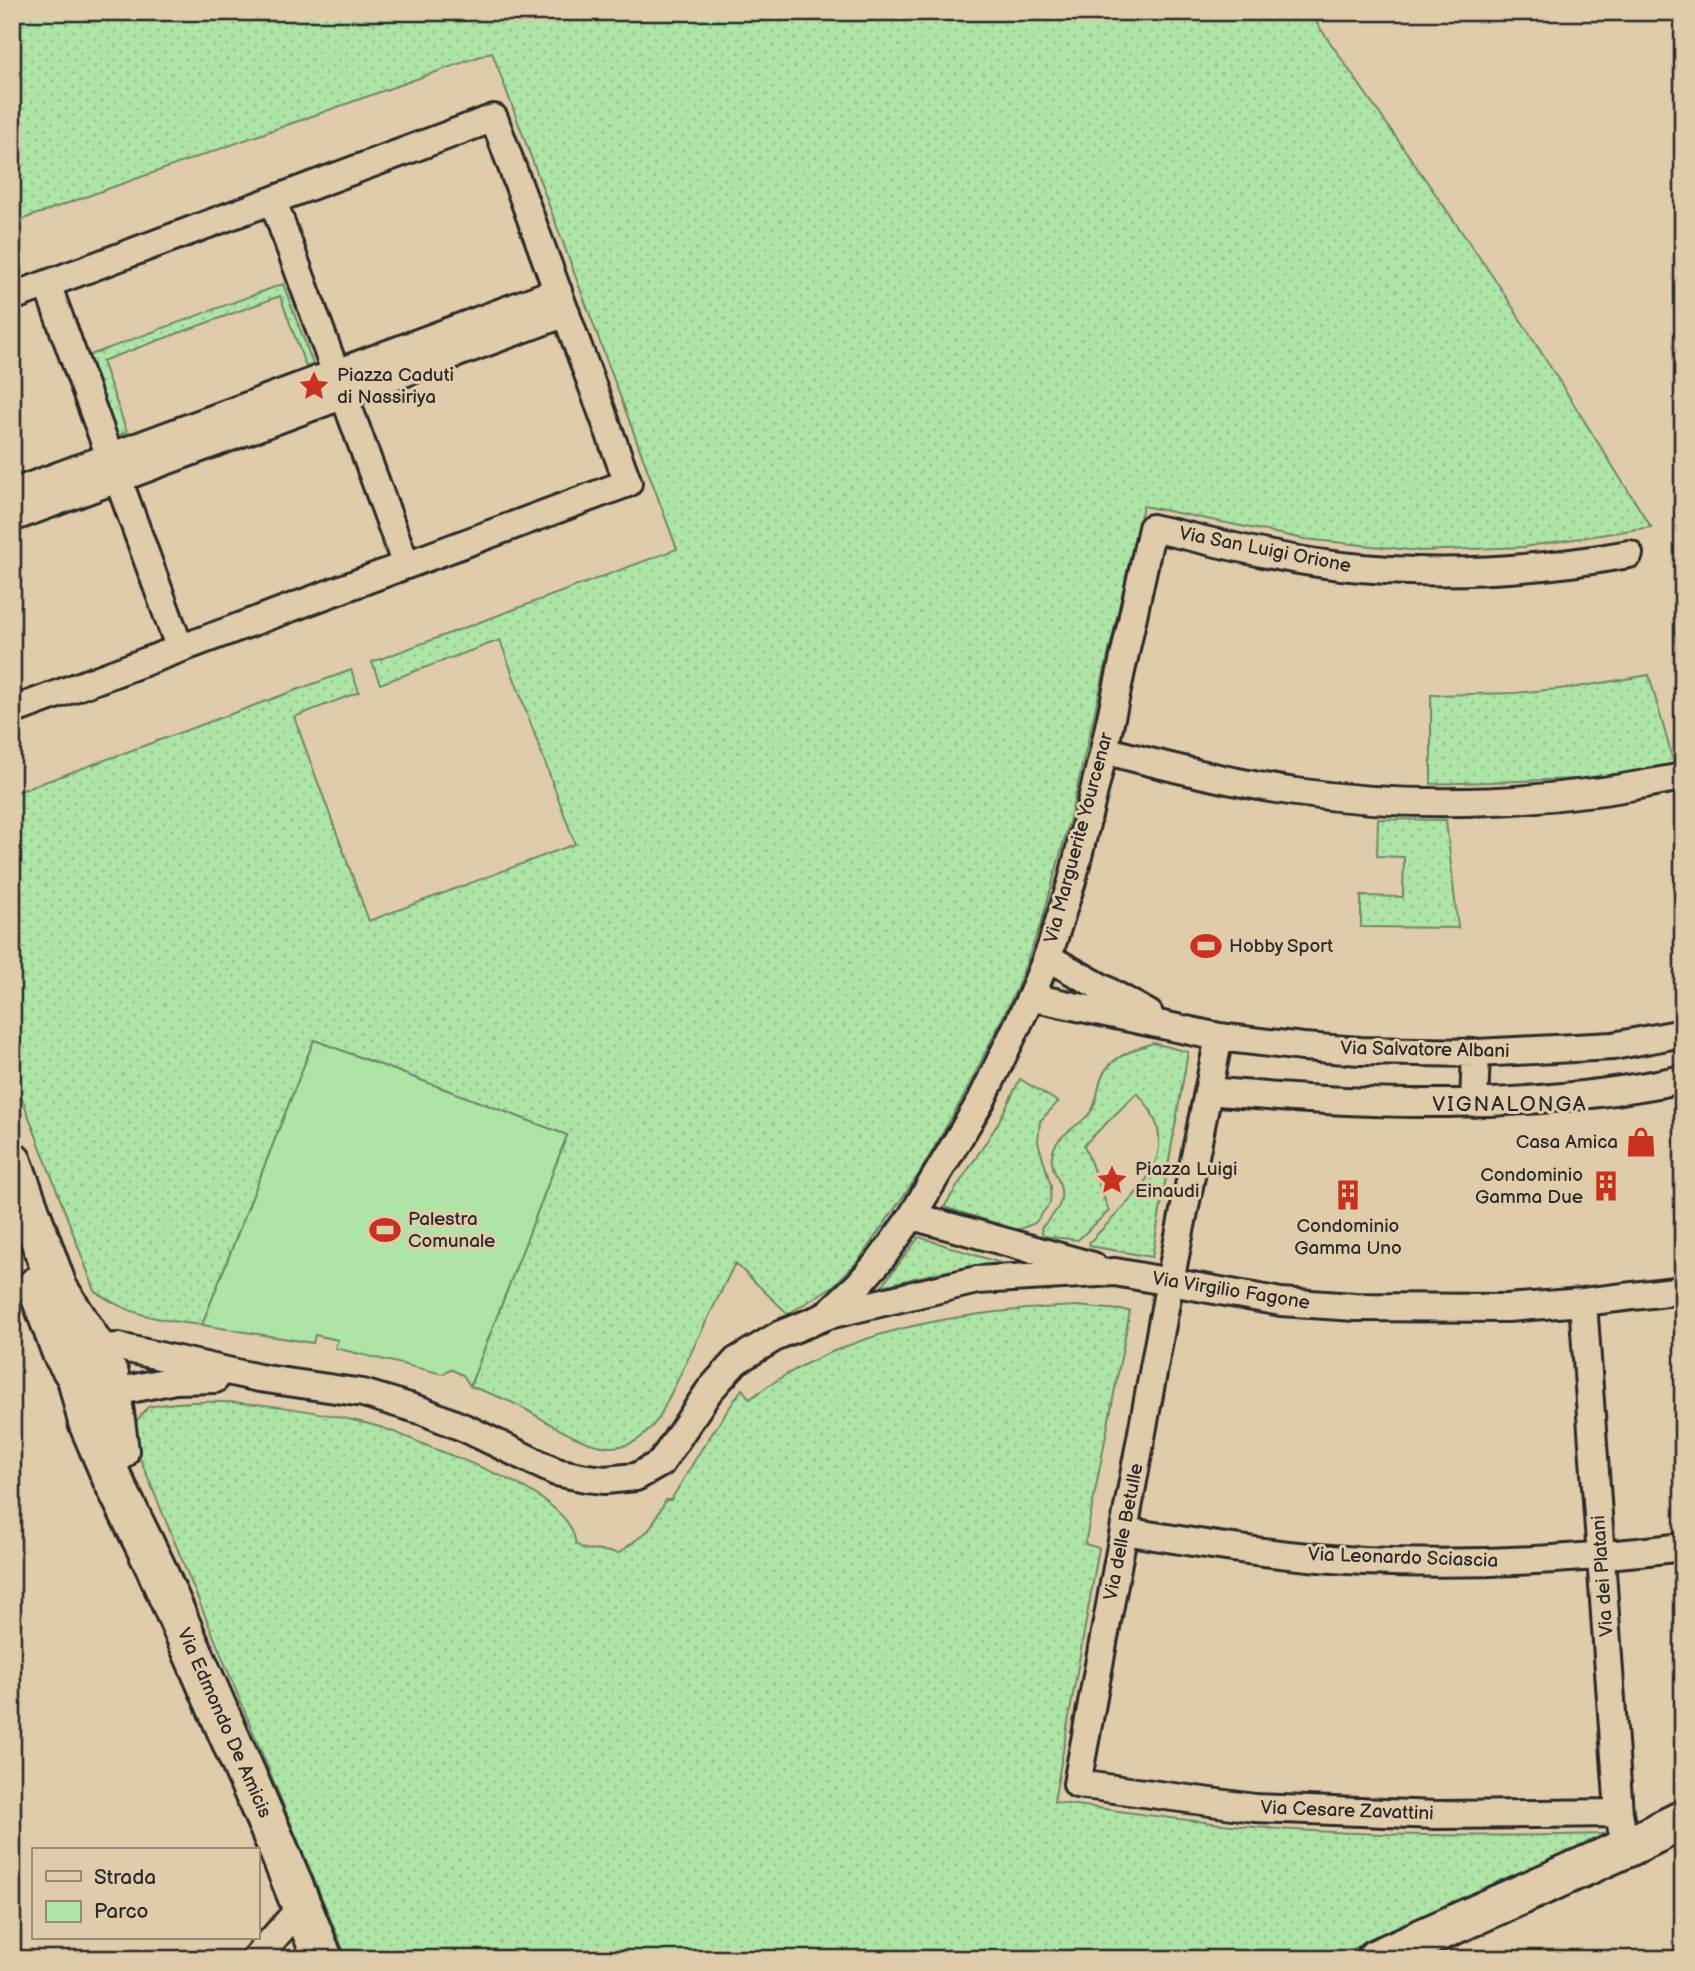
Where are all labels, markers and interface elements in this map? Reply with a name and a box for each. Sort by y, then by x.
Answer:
place label: Piazza Caduti di Nassiriya [337,364,454,409]
place icon: Piazza Caduti di Nassiriya [297,369,331,403]
street label: Via San Luigi Orione [1177,522,1353,578]
street label: Via Marguerite Yourcenar [1040,729,1118,946]
sports icon: Hobby Sport [1189,929,1223,963]
place label: Hobby Sport [1229,935,1333,958]
street label: Via Salvatore Albani [1340,1037,1510,1063]
district label: VIGNALONGA [1432,1092,1588,1117]
shop icon: Casa Amica [1624,1125,1658,1159]
place label: Casa Amica [1516,1131,1618,1154]
place label: Piazza Luigi Einaudi [1135,1158,1237,1203]
place icon: Piazza Luigi Einaudi [1095,1163,1129,1197]
place label: Condominio Gamma Due [1475,1164,1583,1209]
building icon: Condominio Gamma Due [1589,1169,1623,1203]
building icon: Condominio Gamma Uno [1331,1178,1365,1212]
place label: Palestra Comunale [408,1208,495,1253]
sports icon: Palestra Comunale [368,1213,402,1247]
place label: Condominio Gamma Uno [1294,1215,1402,1260]
street label: Via Virgilio Fagone [1150,1267,1312,1315]
street label: Via delle Betulle [1099,1461,1149,1603]
street label: Via dei Platani [1587,1514,1619,1638]
street label: Via Leonardo Sciascia [1307,1543,1499,1573]
street label: Via Edmondo De Amicis [172,1625,276,1821]
street label: Via Cesare Zavattini [1260,1796,1434,1826]
legend [32,1848,259,1940]
text: Strada [94,1865,156,1890]
text: Parco [94,1899,149,1924]

